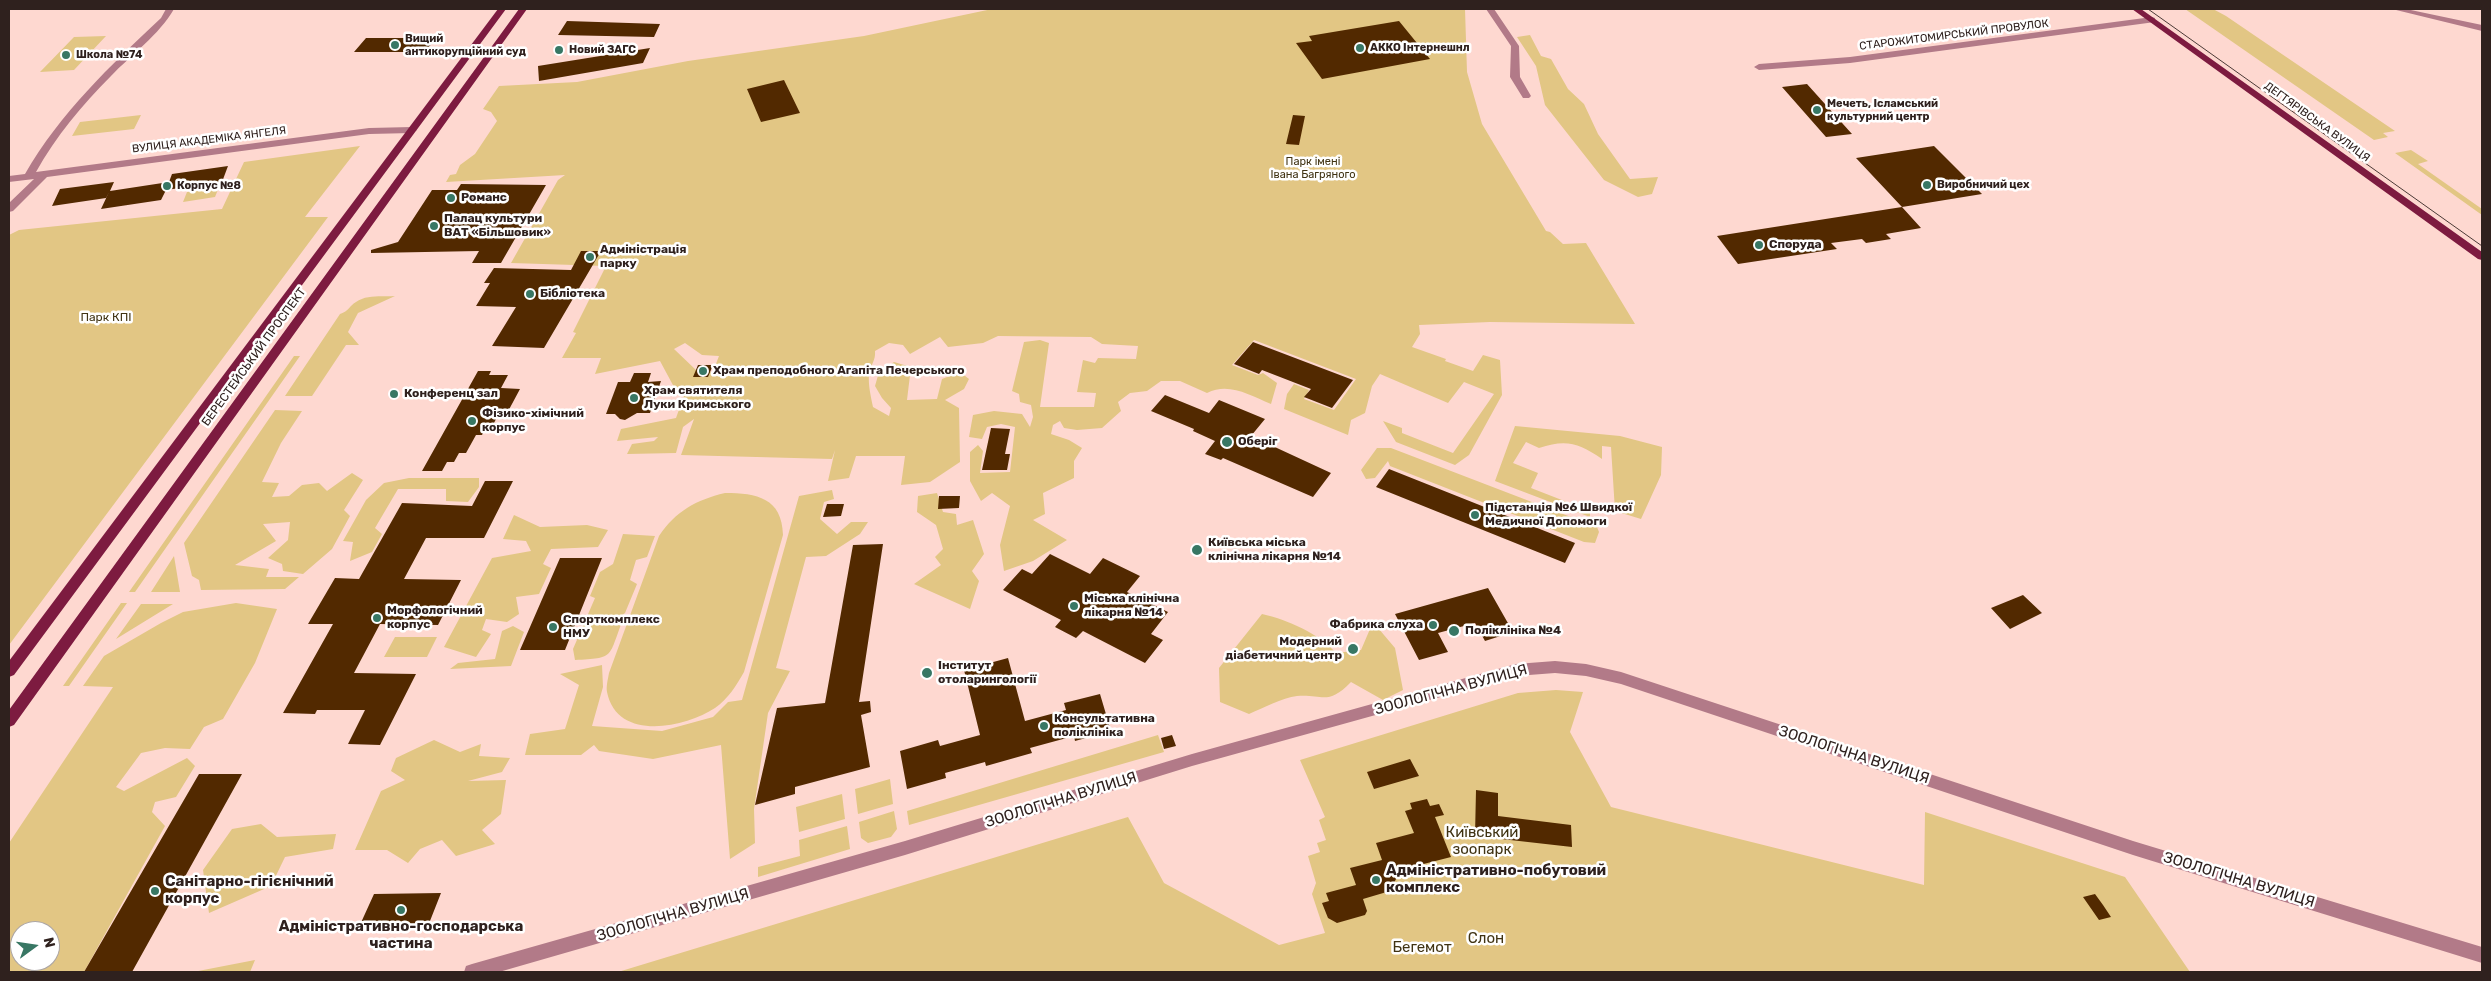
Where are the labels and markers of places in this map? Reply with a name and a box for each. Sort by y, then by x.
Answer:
place label: Вищий антикорупційний суд [405,32,526,58]
marker: Вищий антикорупційний суд [389,39,401,51]
place label: АККО Інтернешнл [1370,41,1470,55]
marker: АККО Інтернешнл [1354,42,1366,54]
place label: Новий ЗАГС [569,43,636,57]
marker: Новий ЗАГС [553,44,565,56]
place label: Школа №74 [76,48,142,62]
marker: Школа №74 [60,49,72,61]
place label: Мечеть, Ісламський культурний центр [1827,97,1938,123]
marker: Мечеть, Ісламський культурний центр [1811,104,1823,116]
place label: Виробничий цех [1937,178,2029,192]
place label: Корпус №8 [177,179,241,193]
marker: Виробничий цех [1921,179,1933,191]
marker: Корпус №8 [161,180,173,192]
place label: Романс [461,191,507,205]
marker: Романс [445,192,457,204]
place label: Палац культури ВАТ «Більшовик» [444,212,551,240]
marker: Палац культури ВАТ «Більшовик» [428,220,440,232]
place label: Споруда [1769,238,1822,252]
marker: Споруда [1753,239,1765,251]
place label: Адміністрація парку [600,243,687,271]
marker: Адміністрація парку [584,251,596,263]
place label: Бібліотека [540,287,605,301]
marker: Бібліотека [524,288,536,300]
place label: Храм преподобного Агапіта Печерського [713,364,964,378]
marker: Храм преподобного Агапіта Печерського [697,365,709,377]
place label: Храм святителя Луки Кримського [644,384,751,412]
place label: Конференц зал [404,387,498,401]
marker: Конференц зал [388,388,400,400]
marker: Храм святителя Луки Кримського [628,392,640,404]
place label: Фізико-хімічний корпус [482,407,584,435]
marker: Фізико-хімічний корпус [466,415,478,427]
marker: Оберіг [1220,435,1234,449]
place label: Оберіг [1238,435,1278,449]
place label: Підстанція №6 Швидкої Медичної Допомоги [1485,501,1632,529]
marker: Підстанція №6 Швидкої Медичної Допомоги [1469,509,1481,521]
place label: Київська міська клінічна лікарня №14 [1208,536,1341,564]
marker: Київська міська клінічна лікарня №14 [1190,543,1204,557]
place label: Міська клінічна лікарня №14 [1084,592,1179,620]
marker: Міська клінічна лікарня №14 [1068,600,1080,612]
place label: Морфологічний корпус [387,604,483,632]
marker: Морфологічний корпус [371,612,383,624]
place label: Спорткомплекс НМУ [563,613,660,641]
place label: Фабрика слуха [1329,618,1423,632]
marker: Фабрика слуха [1427,619,1439,631]
marker: Спорткомплекс НМУ [547,621,559,633]
marker: Поліклініка №4 [1447,624,1461,638]
place label: Поліклініка №4 [1465,624,1561,638]
place label: Модерний діабетичний центр [1225,635,1342,663]
marker: Модерний діабетичний центр [1346,642,1360,656]
place label: Інститут отоларингології [938,659,1036,687]
marker: Інститут отоларингології [920,666,934,680]
place label: Консультативна поліклініка [1054,712,1155,740]
marker: Консультативна поліклініка [1038,720,1050,732]
place label: Адміністративно-побутовий комплекс [1386,862,1606,897]
place label: Санітарно-гігієнічний корпус [165,873,334,908]
marker: Адміністративно-побутовий комплекс [1370,874,1382,886]
marker: Санітарно-гігієнічний корпус [149,885,161,897]
marker: Адміністративно-господарська частина [395,904,407,916]
place label: Адміністративно-господарська частина [279,918,523,953]

